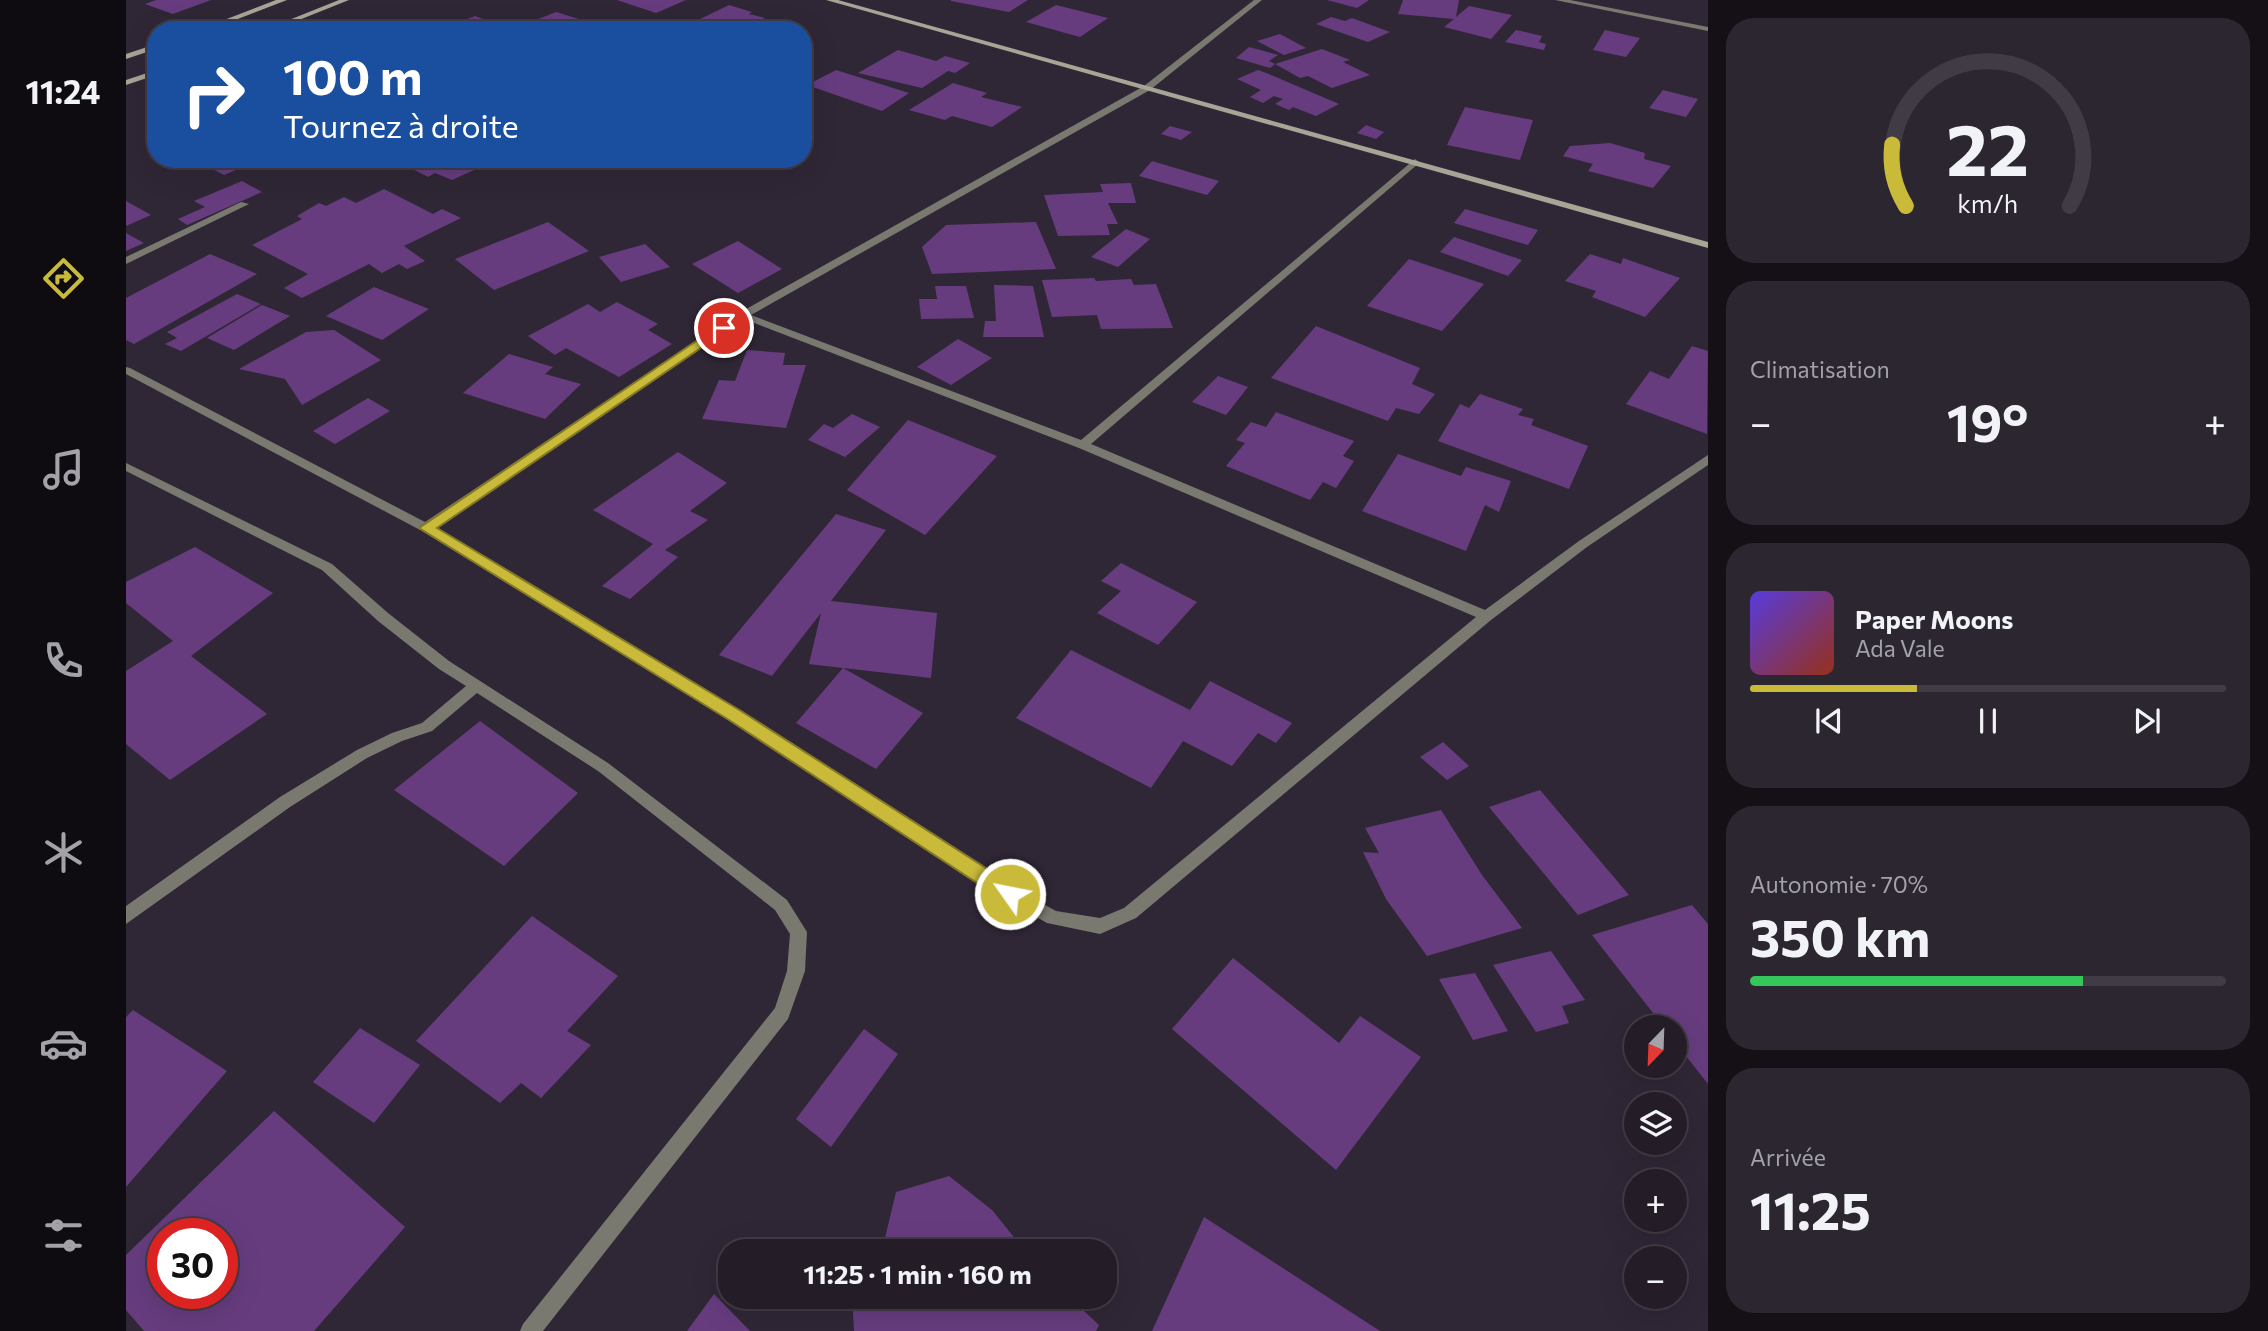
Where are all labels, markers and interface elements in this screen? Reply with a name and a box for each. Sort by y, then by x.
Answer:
text: 100 m [283,45,422,105]
icon: right [168,49,259,140]
text: 11:24 [26,71,100,111]
text: 22 [1947,103,2029,192]
text: Tournez à droite [283,105,519,145]
text: km/h [1958,188,2018,218]
icon: directions [39,254,88,303]
pin [694,298,754,358]
icon: arrive [705,309,743,347]
text: Climatisation [1750,355,1890,383]
text: 19° [1947,389,2028,453]
text: − [1750,398,1772,445]
text: + [2204,398,2226,445]
icon: music [39,445,88,494]
text: Paper Moons [1855,603,2013,634]
text: Ada Vale [1855,634,1945,662]
icon: phone [39,636,88,685]
icon: previous [1810,702,1848,740]
icon: pause [1969,702,2007,740]
icon: next [2128,702,2166,740]
icon: climate [39,828,88,877]
position arrow [973,857,1047,931]
text: Autonomie · 70% [1750,870,1928,898]
text: 350 km [1750,904,1930,968]
north arrow [1624,1015,1687,1078]
map controls [1624,1015,1687,1309]
icon: car [39,1019,88,1068]
button: layers [1624,1092,1687,1155]
text: Arrivée [1750,1143,1826,1171]
button: + [1624,1169,1687,1232]
text: 11:25 [1750,1177,1871,1241]
icon: filters [39,1211,88,1260]
speed limit sign: 30 [147,1218,238,1309]
button: − [1624,1246,1687,1309]
text: 11:25 · 1 min · 160 m [803,1258,1032,1289]

